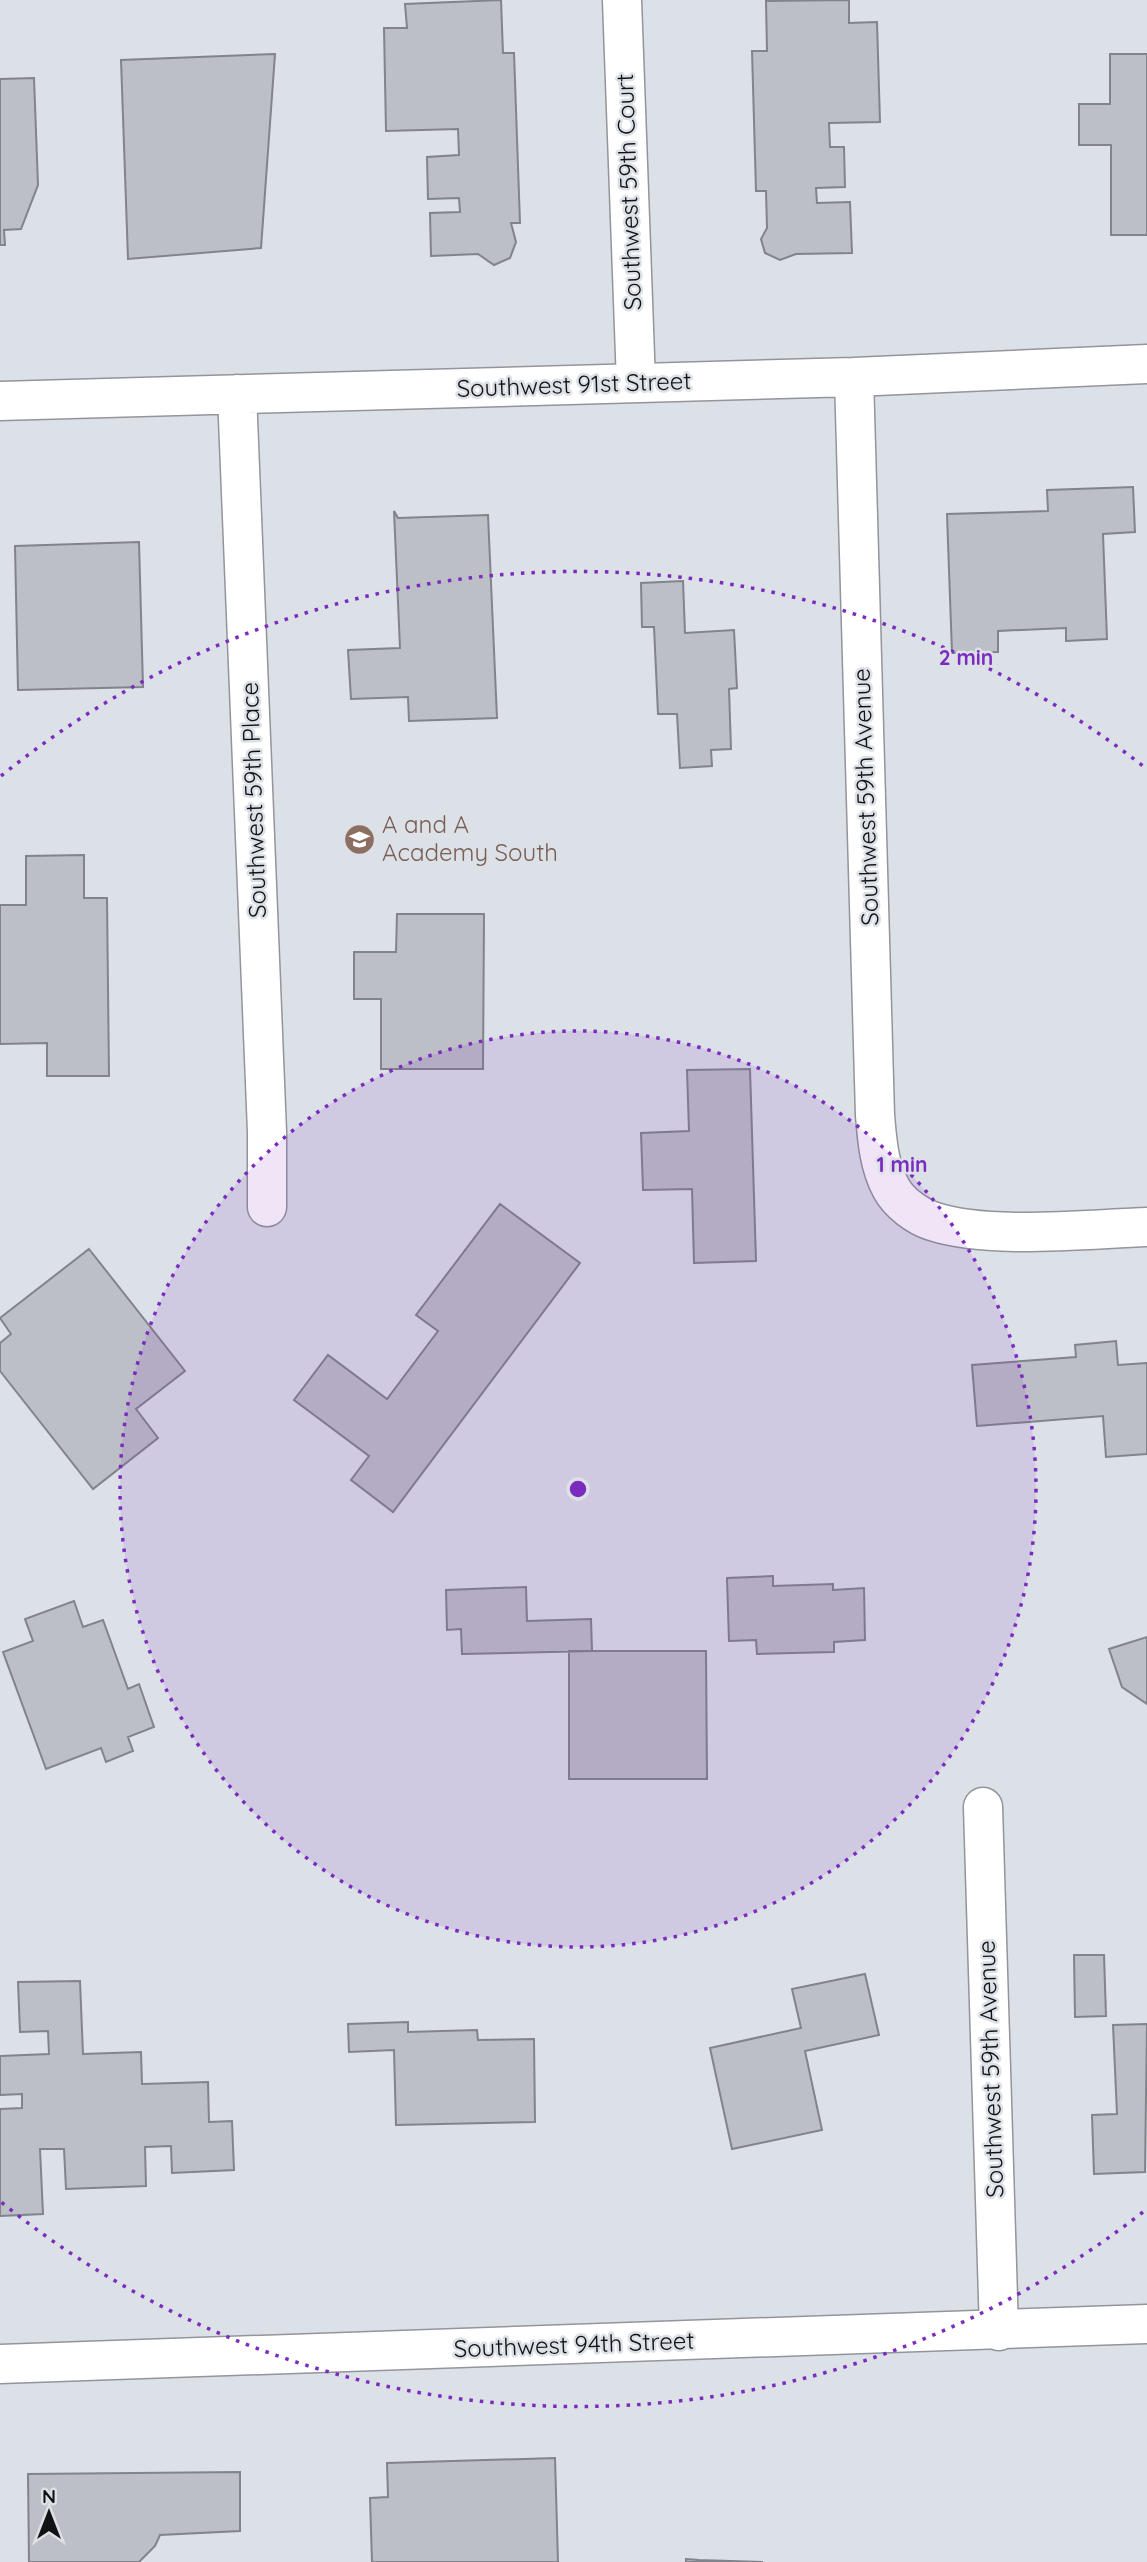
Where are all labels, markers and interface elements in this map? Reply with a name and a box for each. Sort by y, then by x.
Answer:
street label: Southwest 59th Court [609,73,647,311]
street label: Southwest 91st Street [456,365,692,403]
text: 2 min [939,644,993,670]
street label: Southwest 59th Avenue [846,668,884,926]
street label: Southwest 59th Place [234,682,272,919]
place label: A and A Academy South [382,809,558,867]
school or university icon: A and A Academy South [342,822,376,856]
text: 1 min [877,1151,927,1177]
centre of rings [566,1477,590,1501]
street label: Southwest 59th Avenue [971,1940,1009,2198]
street label: Southwest 94th Street [453,2325,695,2363]
north arrow [14,2478,84,2548]
text: N [42,2484,56,2508]

